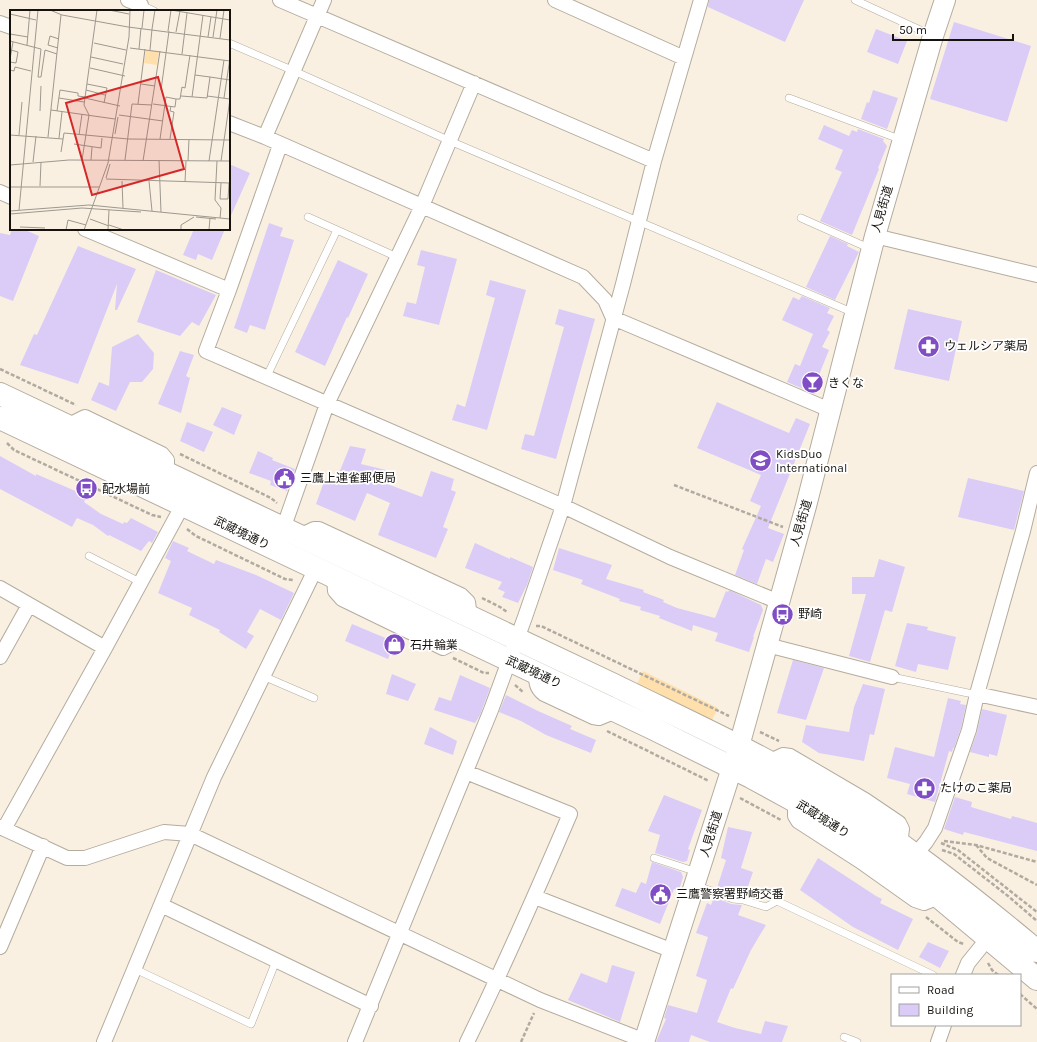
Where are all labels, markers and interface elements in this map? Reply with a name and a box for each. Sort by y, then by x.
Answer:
inset map [10,10,230,230]
scale bar [893,16,1013,42]
text: 50 m [899,23,927,37]
street label: 人見街道 [869,184,895,234]
pharmacy icon: ウェルシア薬局 [916,333,942,359]
place label: ウェルシア薬局 [944,339,1028,353]
bar icon: きくな [800,370,826,396]
place label: きくな [828,376,864,390]
place label: KidsDuo International [776,447,847,475]
school or university icon: KidsDuo International [747,448,773,474]
public building icon: 三鷹上連雀郵便局 [272,465,298,491]
place label: 三鷹上連雀郵便局 [300,471,396,485]
bus stop icon: 配水場前 [74,476,100,502]
place label: 配水場前 [102,482,150,496]
street label: 人見街道 [788,498,814,548]
street label: 武蔵境通り [212,514,272,552]
bus stop icon: 野崎 [769,601,795,627]
place label: 野崎 [798,607,822,621]
shop icon: 石井輪業 [382,632,408,658]
place label: 石井輪業 [410,638,458,652]
street label: 武蔵境通り [504,653,564,691]
pharmacy icon: たけのこ薬局 [912,775,938,801]
place label: たけのこ薬局 [940,781,1012,795]
street label: 武蔵境通り [794,797,852,841]
street label: 人見街道 [697,809,725,859]
public building icon: 三鷹警察署野崎交番 [647,881,673,907]
place label: 三鷹警察署野崎交番 [676,887,784,901]
legend [891,974,1021,1026]
text: Road [927,983,955,997]
text: Building [927,1003,974,1017]

